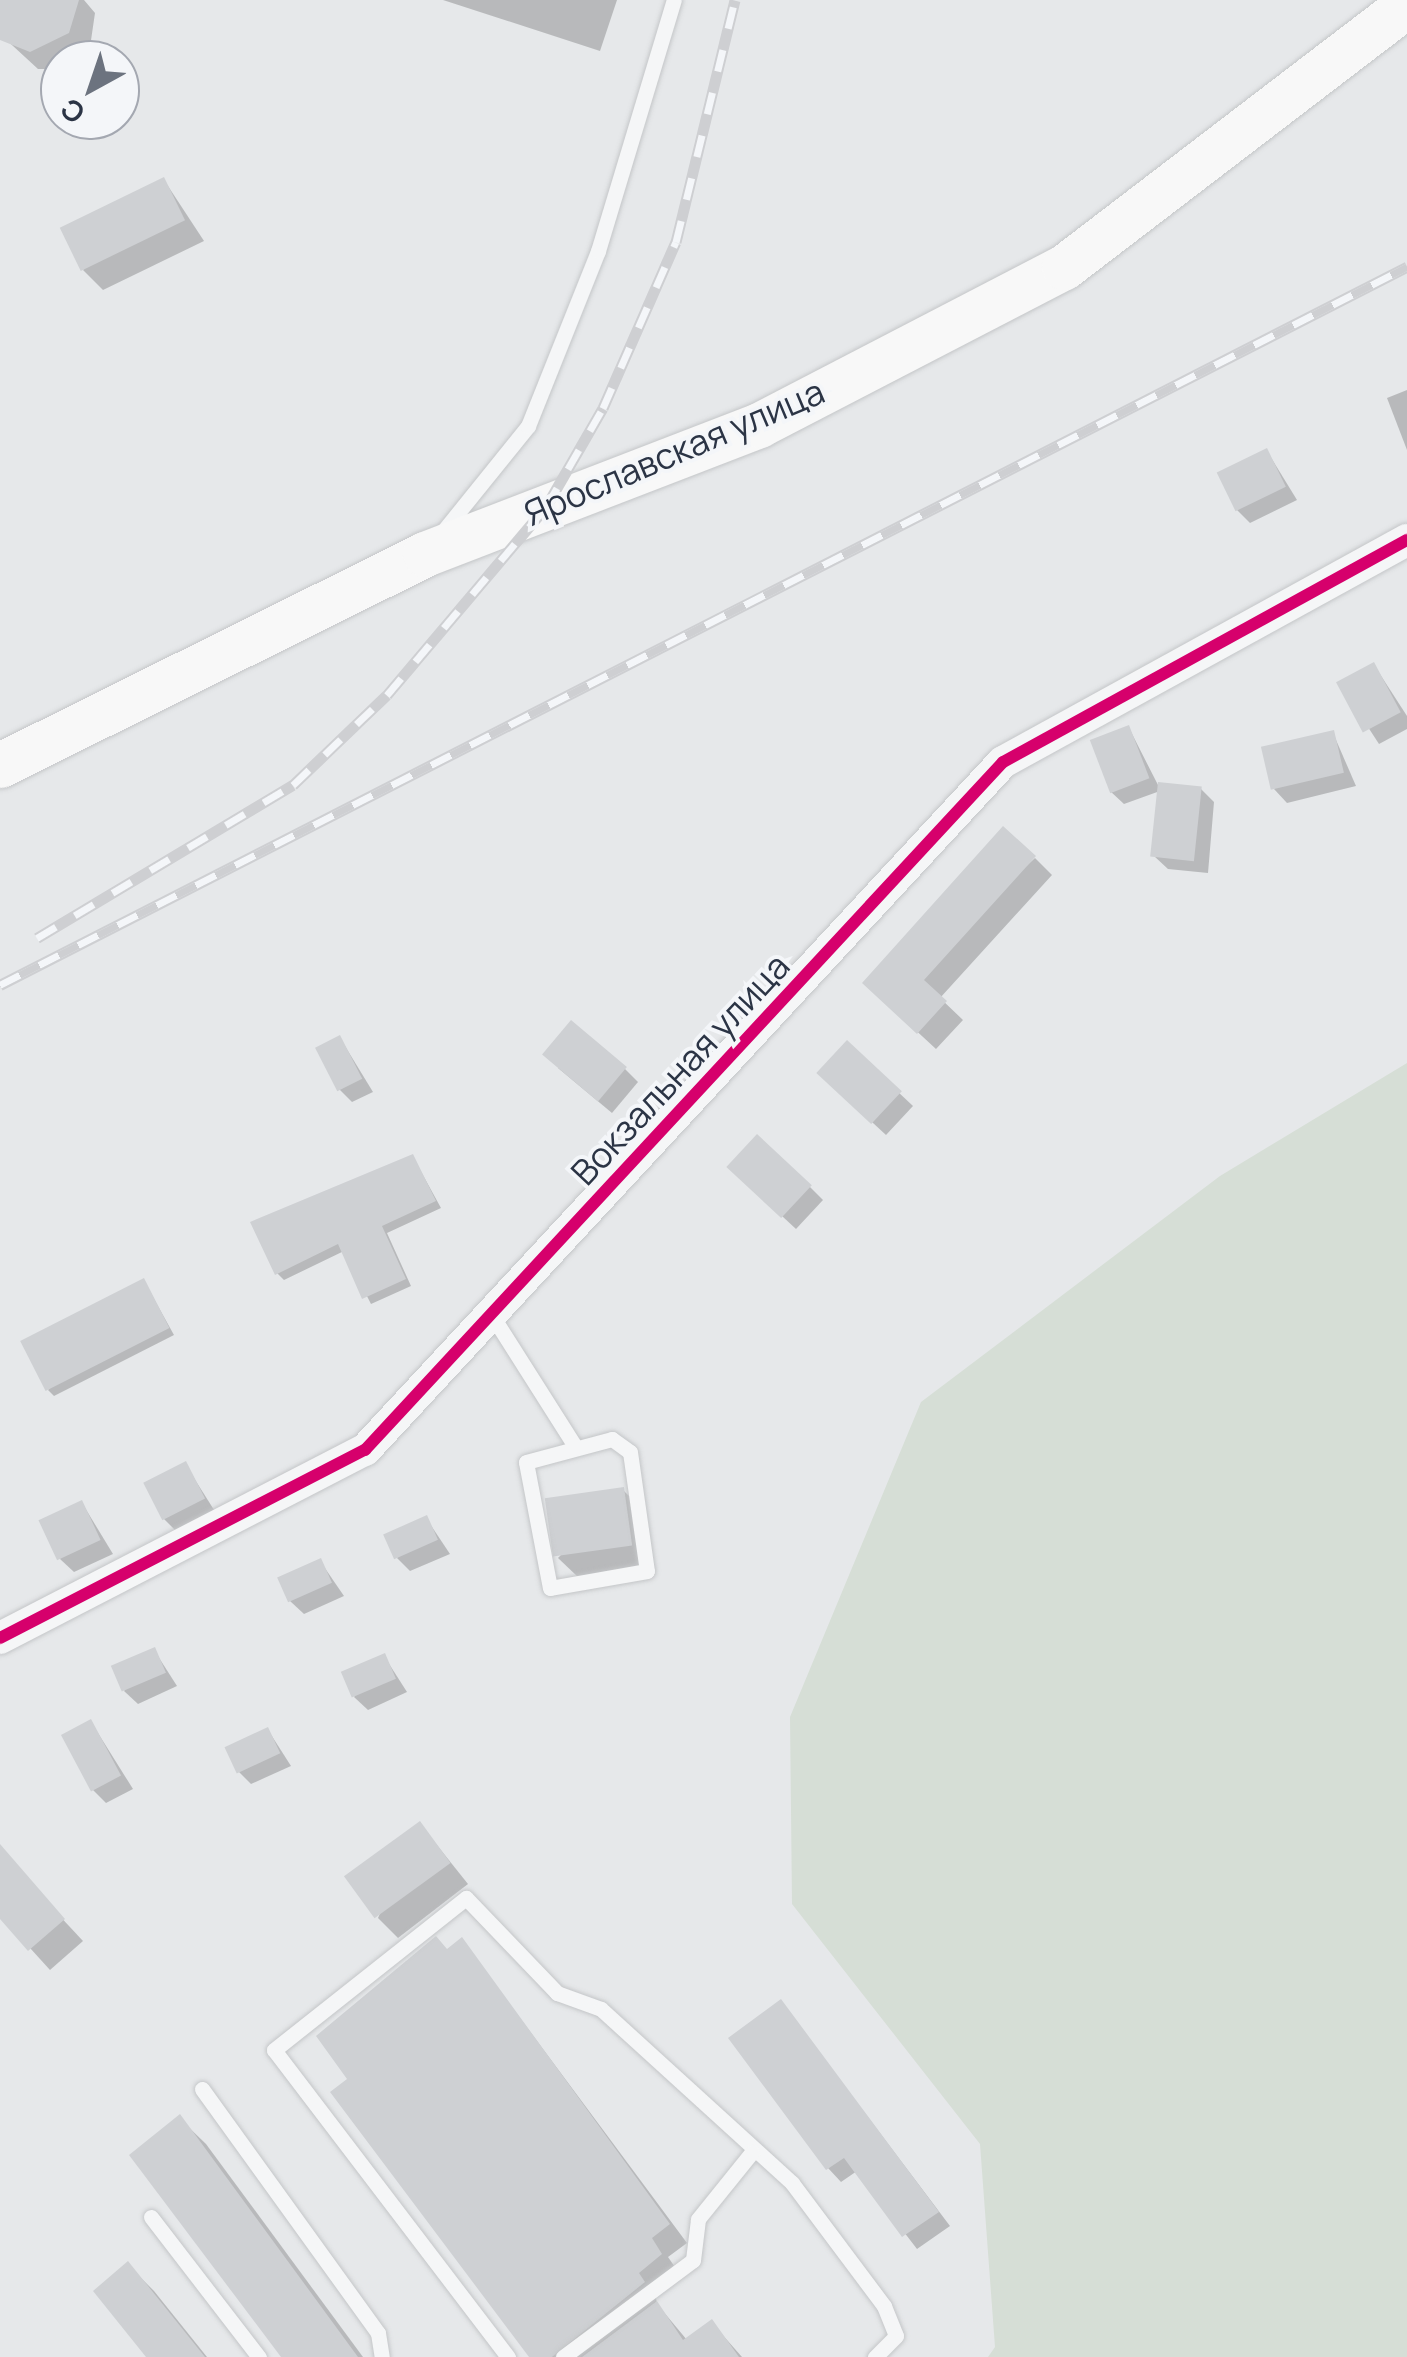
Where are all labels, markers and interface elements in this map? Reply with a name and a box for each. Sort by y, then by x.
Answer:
north arrow [40,40,140,140]
text: С [52,90,92,133]
street label: Ярославская улица [518,370,830,534]
street label: Вокзальная улица [562,945,798,1193]

